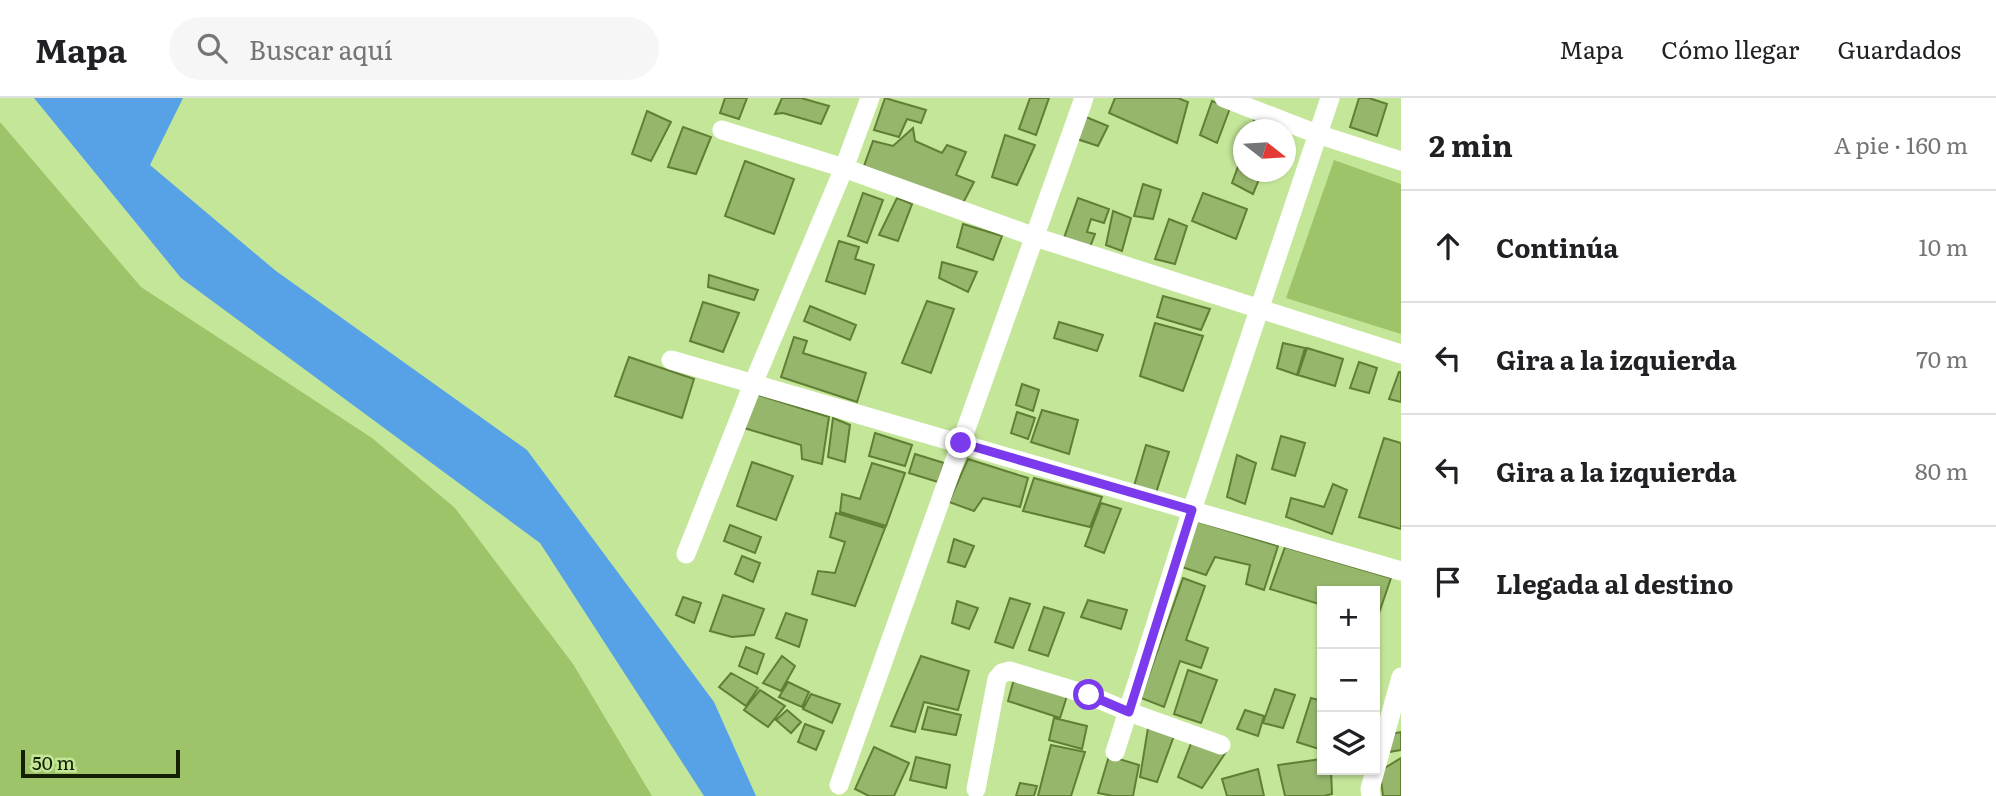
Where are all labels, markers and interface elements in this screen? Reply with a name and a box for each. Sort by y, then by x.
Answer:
search box [169,17,659,80]
text: Mapa [35,24,127,73]
icon: search [193,29,231,67]
text: Buscar aquí [249,29,393,68]
text: Mapa [1559,31,1623,66]
text: Cómo llegar [1661,31,1799,66]
text: Guardados [1837,31,1961,66]
north arrow [1233,119,1296,182]
text: 2 min [1429,122,1513,166]
text: A pie · 160 m [1834,127,1968,161]
icon: ahead [1429,227,1467,265]
text: Continúa [1496,227,1619,266]
text: 10 m [1918,229,1968,263]
icon: left [1429,339,1467,377]
text: Gira a la izquierda [1496,339,1737,378]
text: 70 m [1916,341,1968,375]
route end [945,427,976,458]
icon: left [1429,451,1467,489]
text: Gira a la izquierda [1496,451,1737,490]
text: 80 m [1915,453,1968,487]
icon: arrive [1429,563,1467,601]
text: Llegada al destino [1496,563,1733,602]
map controls [1317,586,1380,775]
button: + [1317,586,1380,649]
button: − [1317,649,1380,712]
route start [1073,679,1104,710]
button: layers [1317,712,1380,775]
scale bar [21,747,180,779]
text: 50 m [32,748,75,776]

